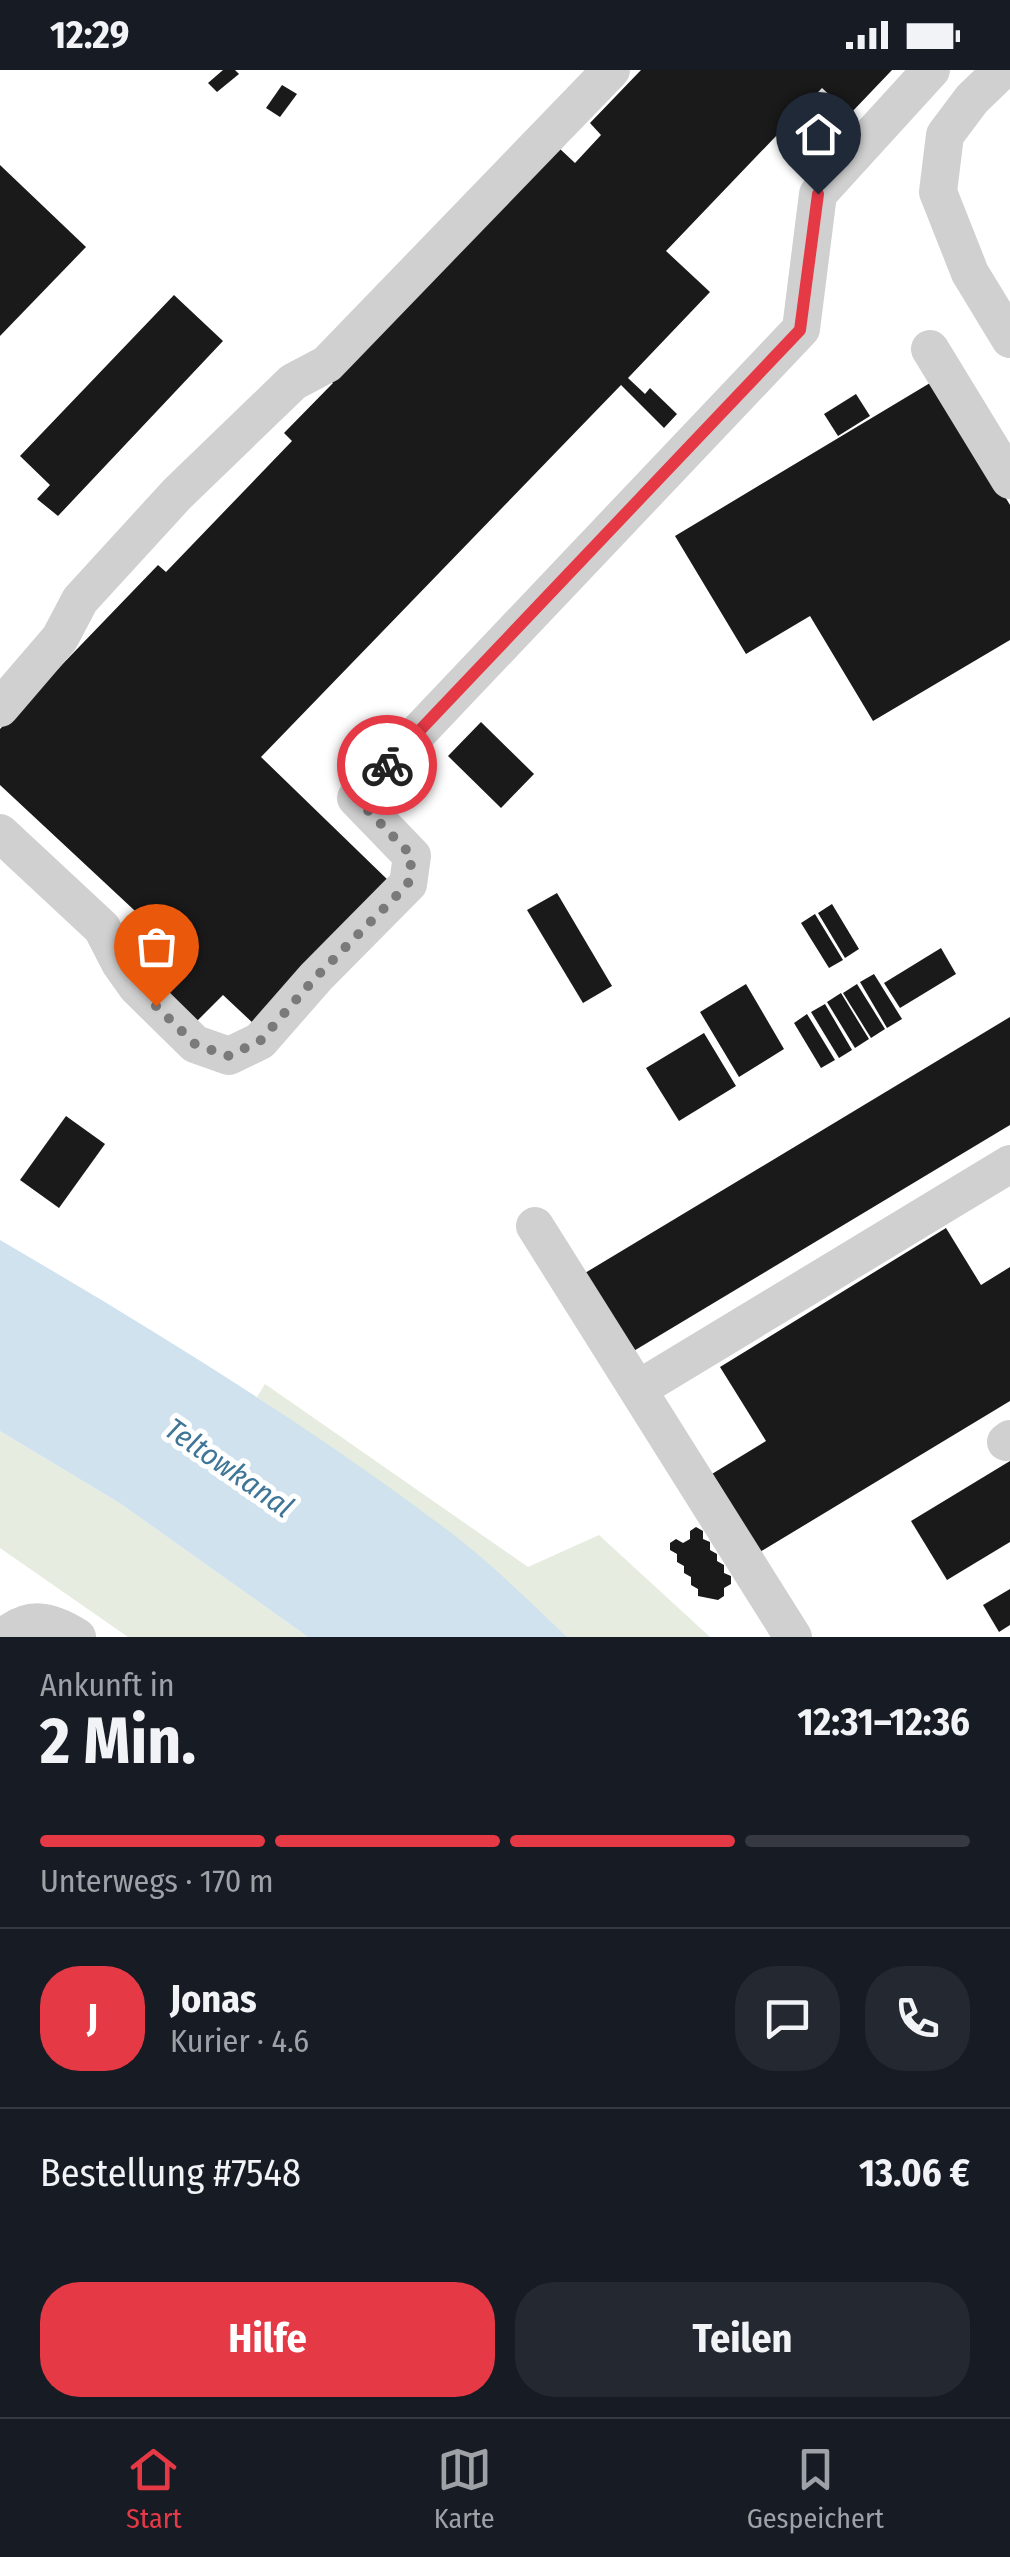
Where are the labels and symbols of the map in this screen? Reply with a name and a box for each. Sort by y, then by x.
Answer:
pin [776,92,861,195]
courier [337,715,437,815]
pin [114,904,199,1007]
water label: Teltowkanal [158,1411,300,1525]

